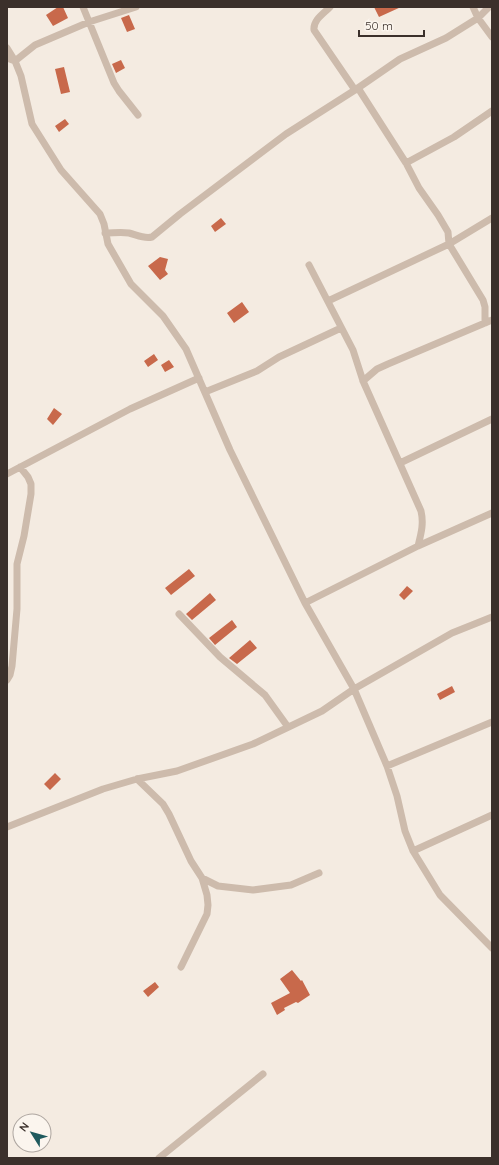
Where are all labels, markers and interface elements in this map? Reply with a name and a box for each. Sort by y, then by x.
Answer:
scale bar [359,12,424,38]
text: 50 m [365,18,393,33]
north arrow [12,1113,52,1153]
text: N [16,1120,32,1134]

